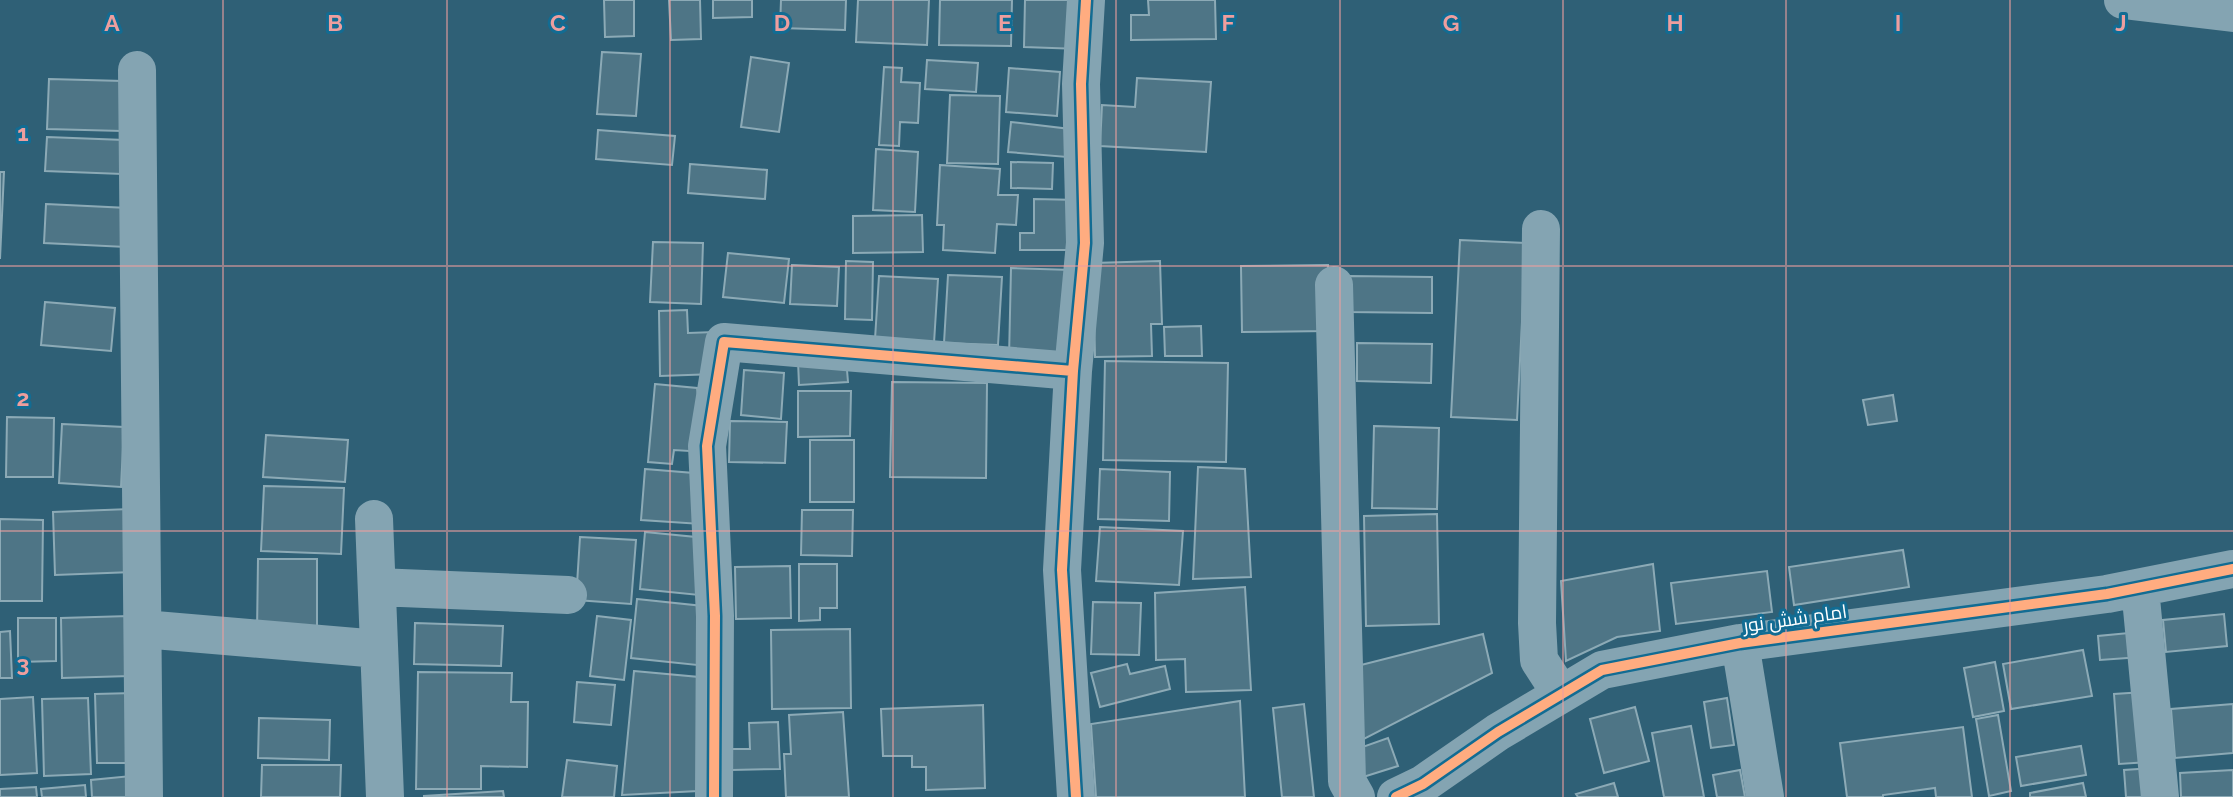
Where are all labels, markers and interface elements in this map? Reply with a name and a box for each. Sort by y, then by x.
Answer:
text: A [104,9,120,36]
text: B [327,9,343,36]
text: C [550,9,566,36]
text: D [774,9,790,36]
text: E [998,9,1012,36]
text: F [1221,9,1235,36]
text: G [1443,9,1459,36]
text: H [1666,9,1684,36]
text: I [1895,9,1901,36]
text: J [2115,9,2127,36]
text: 1 [17,119,29,146]
text: 2 [17,384,29,411]
street label: امام شش نور [1741,600,1849,639]
text: 3 [17,650,29,677]

